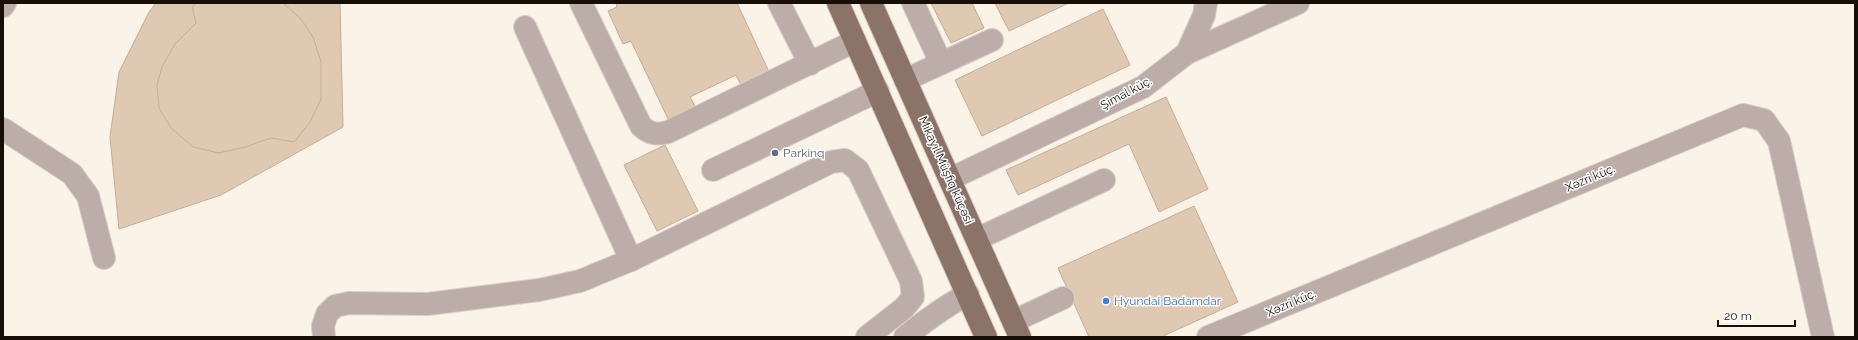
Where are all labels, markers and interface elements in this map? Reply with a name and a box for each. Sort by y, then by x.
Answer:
street label: Şimal küç. [1098,74,1154,112]
street label: Mikayıl Müşfiq küçəsi [916,114,976,226]
place label: Parkinq [783,146,825,160]
marker: Parkinq [770,148,780,158]
street label: Xəzri küç. [1563,161,1617,195]
street label: Xəzri küç. [1264,286,1318,320]
place label: Hyundai Badamdar [1114,294,1222,308]
marker: Hyundai Badamdar [1101,296,1111,306]
scale bar [1718,302,1795,328]
text: 20 m [1724,309,1752,323]

